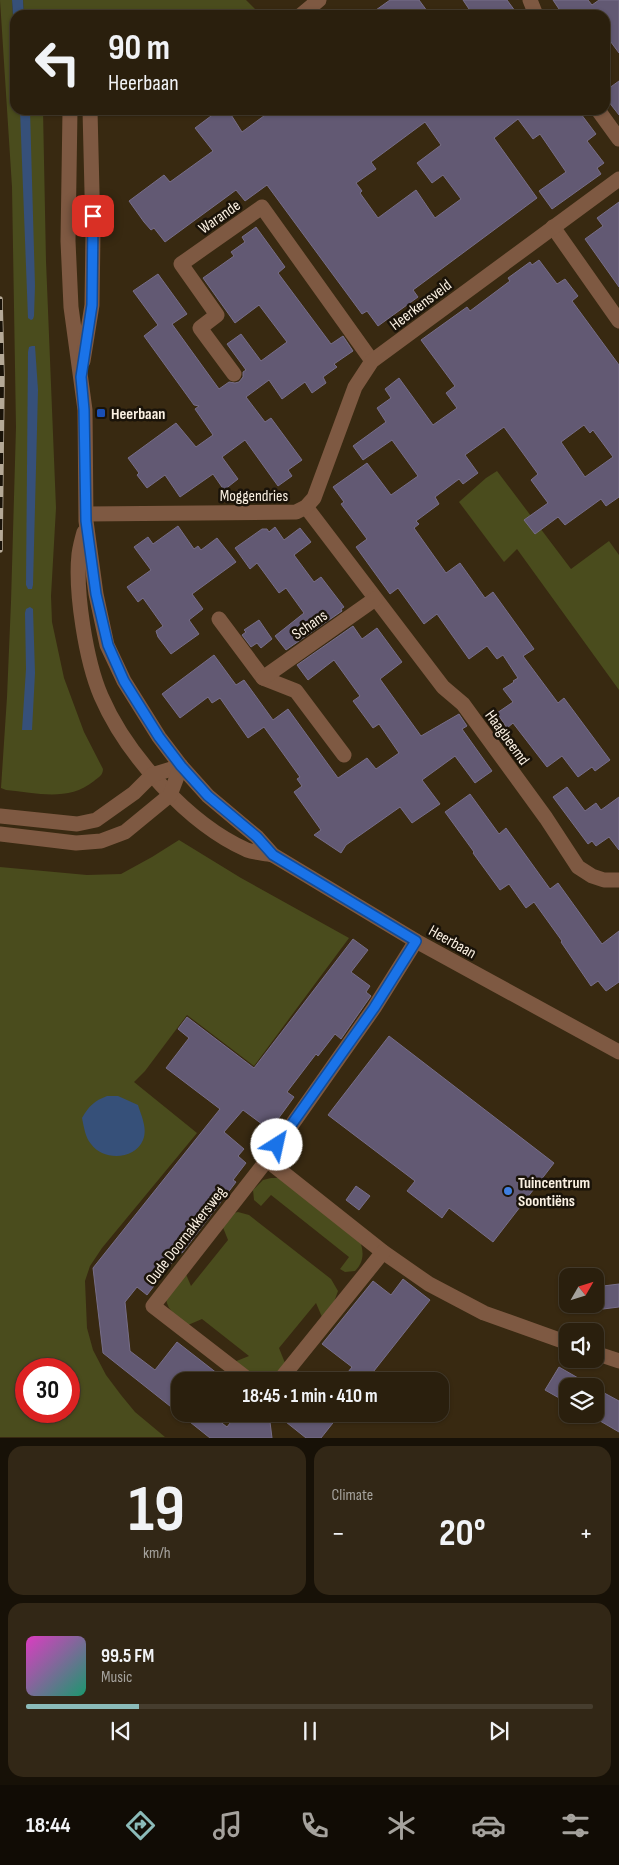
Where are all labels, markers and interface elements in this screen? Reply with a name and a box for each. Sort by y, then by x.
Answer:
text: 90 m [108,27,170,70]
icon: left [25,30,90,95]
text: Heerbaan [108,70,179,97]
pin [72,195,114,237]
street label: Warande [195,196,244,238]
icon: arrive [79,202,107,230]
street label: Heerkensveld [386,276,456,335]
place label: Heerbaan [111,405,165,424]
marker: Heerbaan [95,407,107,419]
street label: Moggendries [220,487,289,506]
street label: Schans [288,606,331,644]
street label: Haagbeemd [481,707,533,769]
street label: Heerbaan [425,922,479,963]
position arrow [250,1118,302,1170]
place label: Tuincentrum Soontiëns [518,1174,590,1211]
street label: Oude Doornakkersweg [142,1183,230,1289]
marker: Tuincentrum Soontiëns [502,1185,514,1197]
north arrow [559,1268,604,1312]
map controls [559,1268,604,1423]
button: sound [559,1323,604,1368]
speed limit sign: 30 [15,1358,80,1423]
button: layers [559,1378,604,1423]
text: 18:45 · 1 min · 410 m [242,1385,378,1408]
text: 19 [129,1472,185,1550]
text: Climate [332,1486,373,1505]
text: 20° [439,1511,486,1556]
text: − [332,1517,345,1550]
text: + [579,1517,593,1550]
text: km/h [143,1544,171,1563]
text: 99.5 FM [101,1645,154,1668]
text: Music [101,1668,132,1687]
icon: previous [107,1717,135,1745]
icon: pause [296,1717,324,1745]
icon: next [485,1717,513,1745]
icon: directions [123,1808,158,1843]
icon: music [210,1808,245,1843]
icon: phone [297,1808,332,1843]
icon: climate [384,1808,419,1843]
icon: car [471,1808,506,1843]
icon: filters [558,1808,593,1843]
text: 18:44 [26,1812,71,1839]

